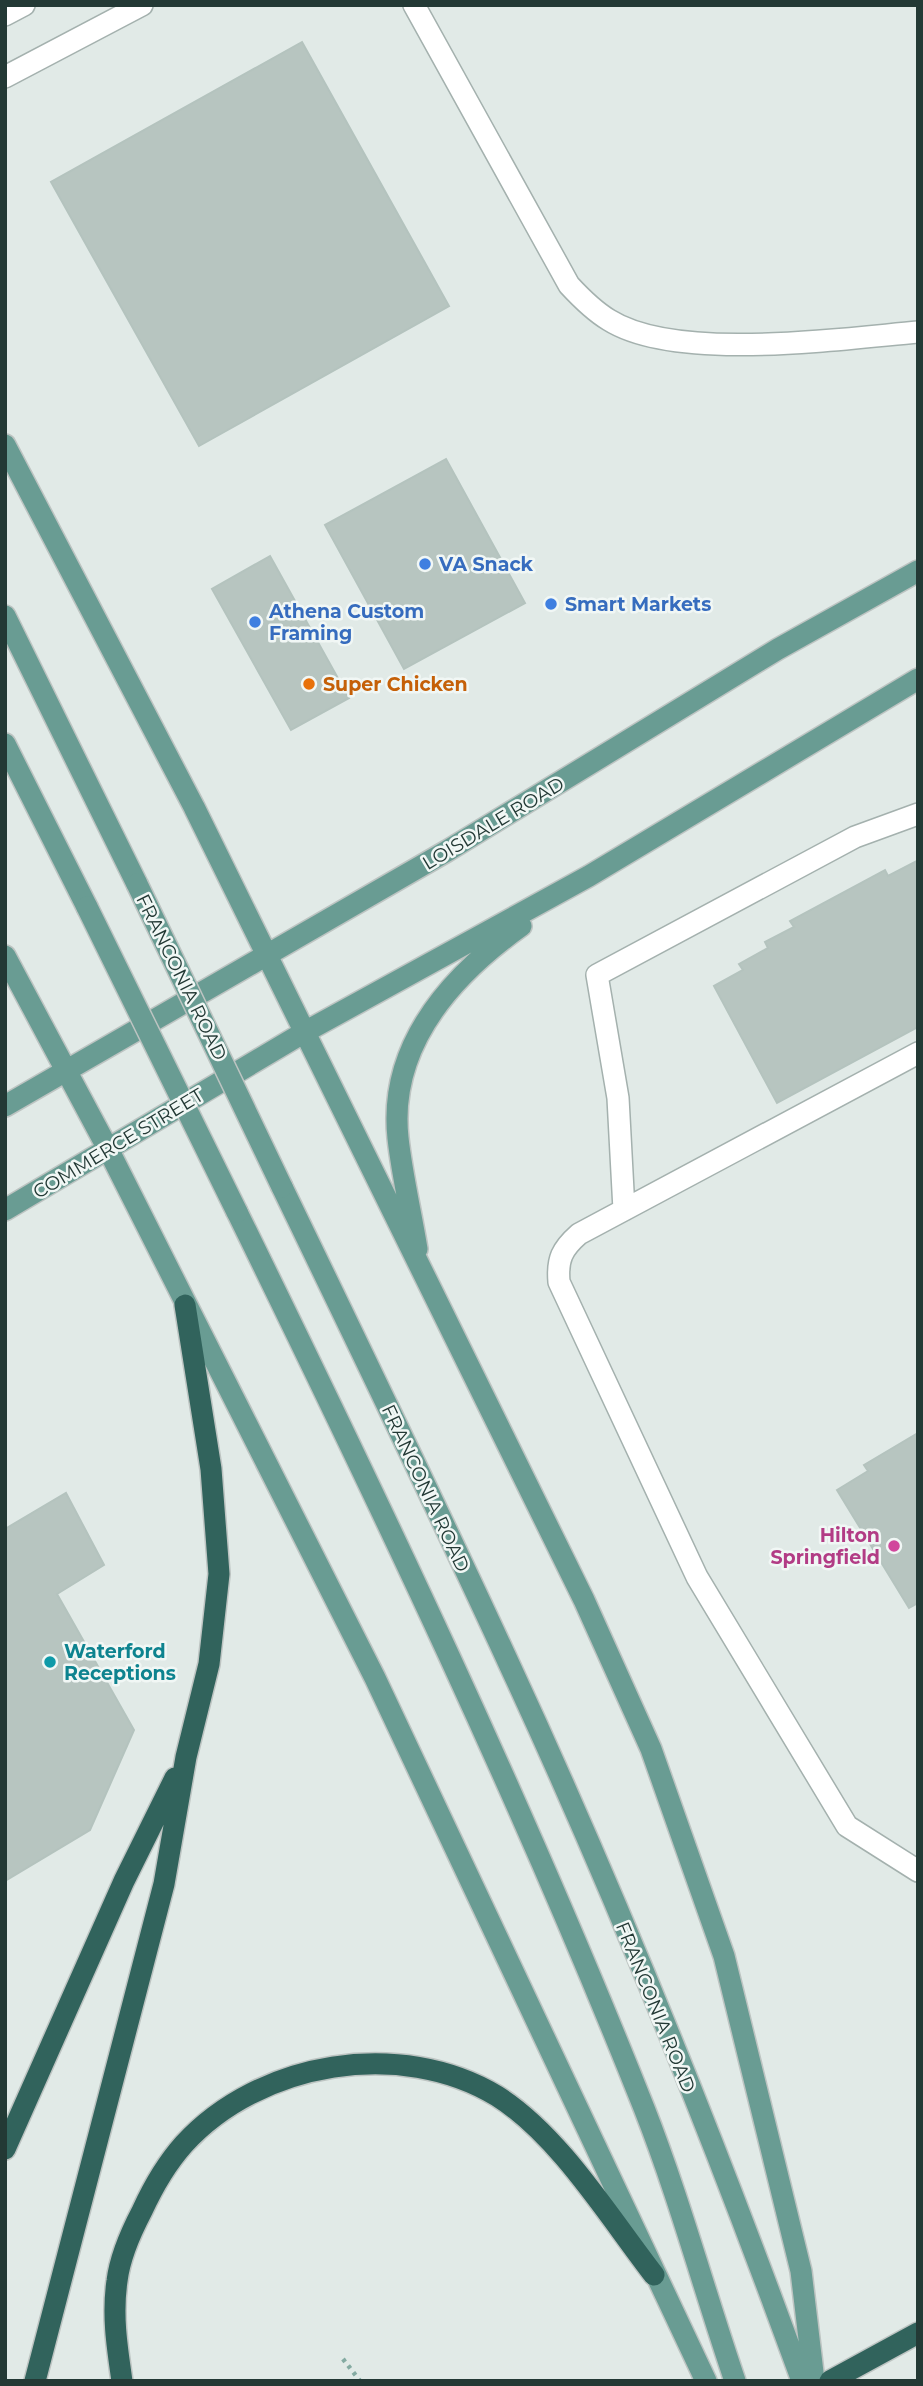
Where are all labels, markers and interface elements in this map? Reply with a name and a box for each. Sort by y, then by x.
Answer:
place label: VA Snack [438,553,534,576]
marker: VA Snack [417,556,433,572]
place label: Smart Markets [565,593,711,616]
marker: Smart Markets [543,596,559,612]
place label: Athena Custom Framing [268,600,424,645]
marker: Athena Custom Framing [247,614,263,630]
place label: Super Chicken [323,673,468,696]
marker: Super Chicken [301,676,317,692]
street label: LOISDALE ROAD [418,772,568,875]
street label: FRANCONIA ROAD [131,890,232,1064]
street label: COMMERCE STREET [29,1083,208,1204]
street label: FRANCONIA ROAD [377,1401,474,1576]
place label: Hilton Springfield [770,1524,880,1569]
marker: Hilton Springfield [886,1538,902,1554]
place label: Waterford Receptions [64,1640,176,1685]
marker: Waterford Receptions [42,1654,58,1670]
street label: FRANCONIA ROAD [611,1918,700,2096]

